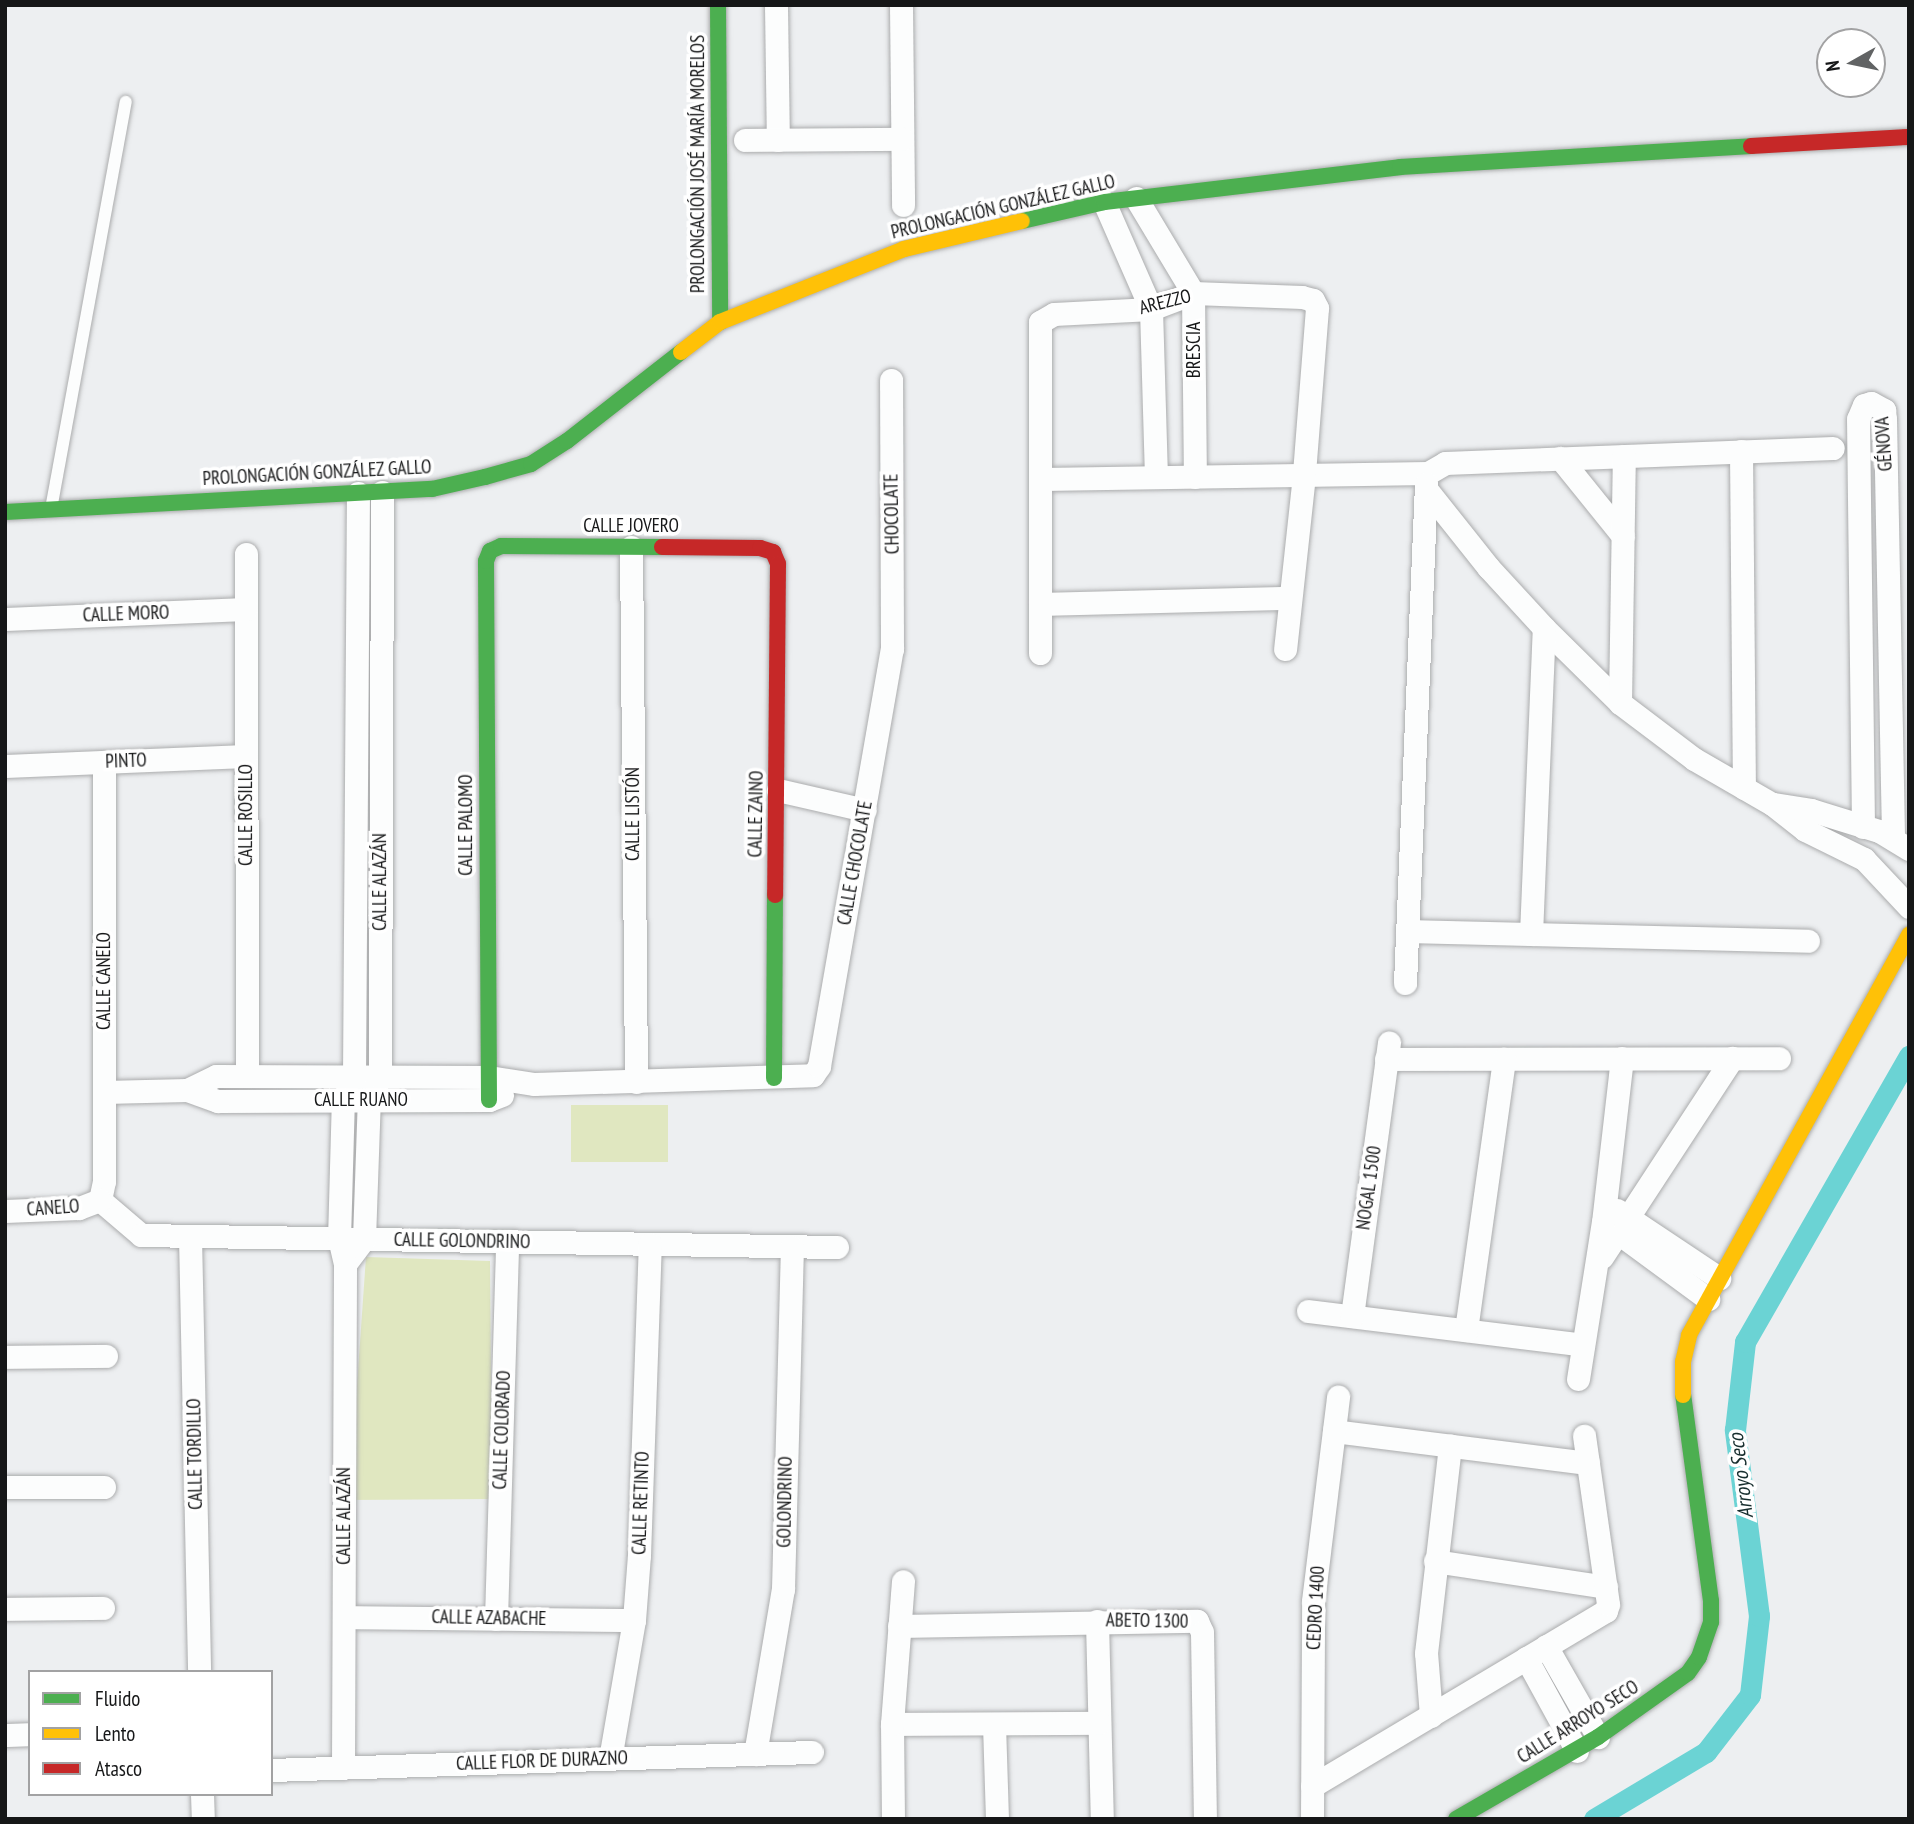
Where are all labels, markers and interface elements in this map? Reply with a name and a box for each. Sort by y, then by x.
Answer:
north arrow [1816,28,1886,98]
street label: PROLONGACIÓN JOSÉ MARÍA MORELOS [687,35,709,293]
text: N [1820,59,1845,73]
street label: PROLONGACIÓN GONZÁLEZ GALLO [889,170,1117,244]
street label: AREZZO [1137,285,1193,319]
street label: BRESCIA [1183,322,1205,378]
street label: GÉNOVA [1871,416,1897,472]
street label: PROLONGACIÓN GONZÁLEZ GALLO [202,456,432,490]
street label: CHOCOLATE [880,473,904,555]
street label: CALLE JOVERO [583,515,679,537]
street label: CALLE MORO [82,601,170,627]
street label: PINTO [105,749,147,773]
street label: CALLE ROSILLO [235,764,257,866]
street label: CALLE LISTÓN [622,767,644,861]
street label: CALLE ZAINO [744,770,768,858]
street label: CALLE PALOMO [455,774,477,876]
street label: CALLE CHOCOLATE [833,799,877,927]
street label: CALLE ALAZÁN [369,833,391,931]
street label: CALLE CANELO [93,932,115,1030]
street label: CALLE RUANO [314,1089,408,1111]
street label: NOGAL 1500 [1352,1144,1386,1232]
street label: CANELO [26,1195,80,1221]
street label: CALLE GOLONDRINO [394,1228,530,1254]
street label: CALLE COLORADO [489,1370,515,1490]
street label: CALLE TORDILLO [183,1398,207,1510]
water label: Arroyo Seco [1723,1432,1759,1520]
street label: CALLE RETINTO [628,1451,654,1555]
street label: GOLONDRINO [773,1456,797,1548]
street label: CALLE ALAZÁN [333,1467,355,1565]
street label: CEDRO 1400 [1302,1565,1330,1651]
street label: CALLE AZABACHE [431,1606,547,1630]
street label: ABETO 1300 [1106,1609,1188,1633]
legend [28,1670,273,1796]
street label: CALLE ARROYO SECO [1513,1675,1643,1769]
text: Fluido [95,1685,140,1712]
text: Lento [95,1720,135,1747]
street label: CALLE FLOR DE DURAZNO [456,1747,628,1775]
text: Atasco [95,1755,142,1782]

